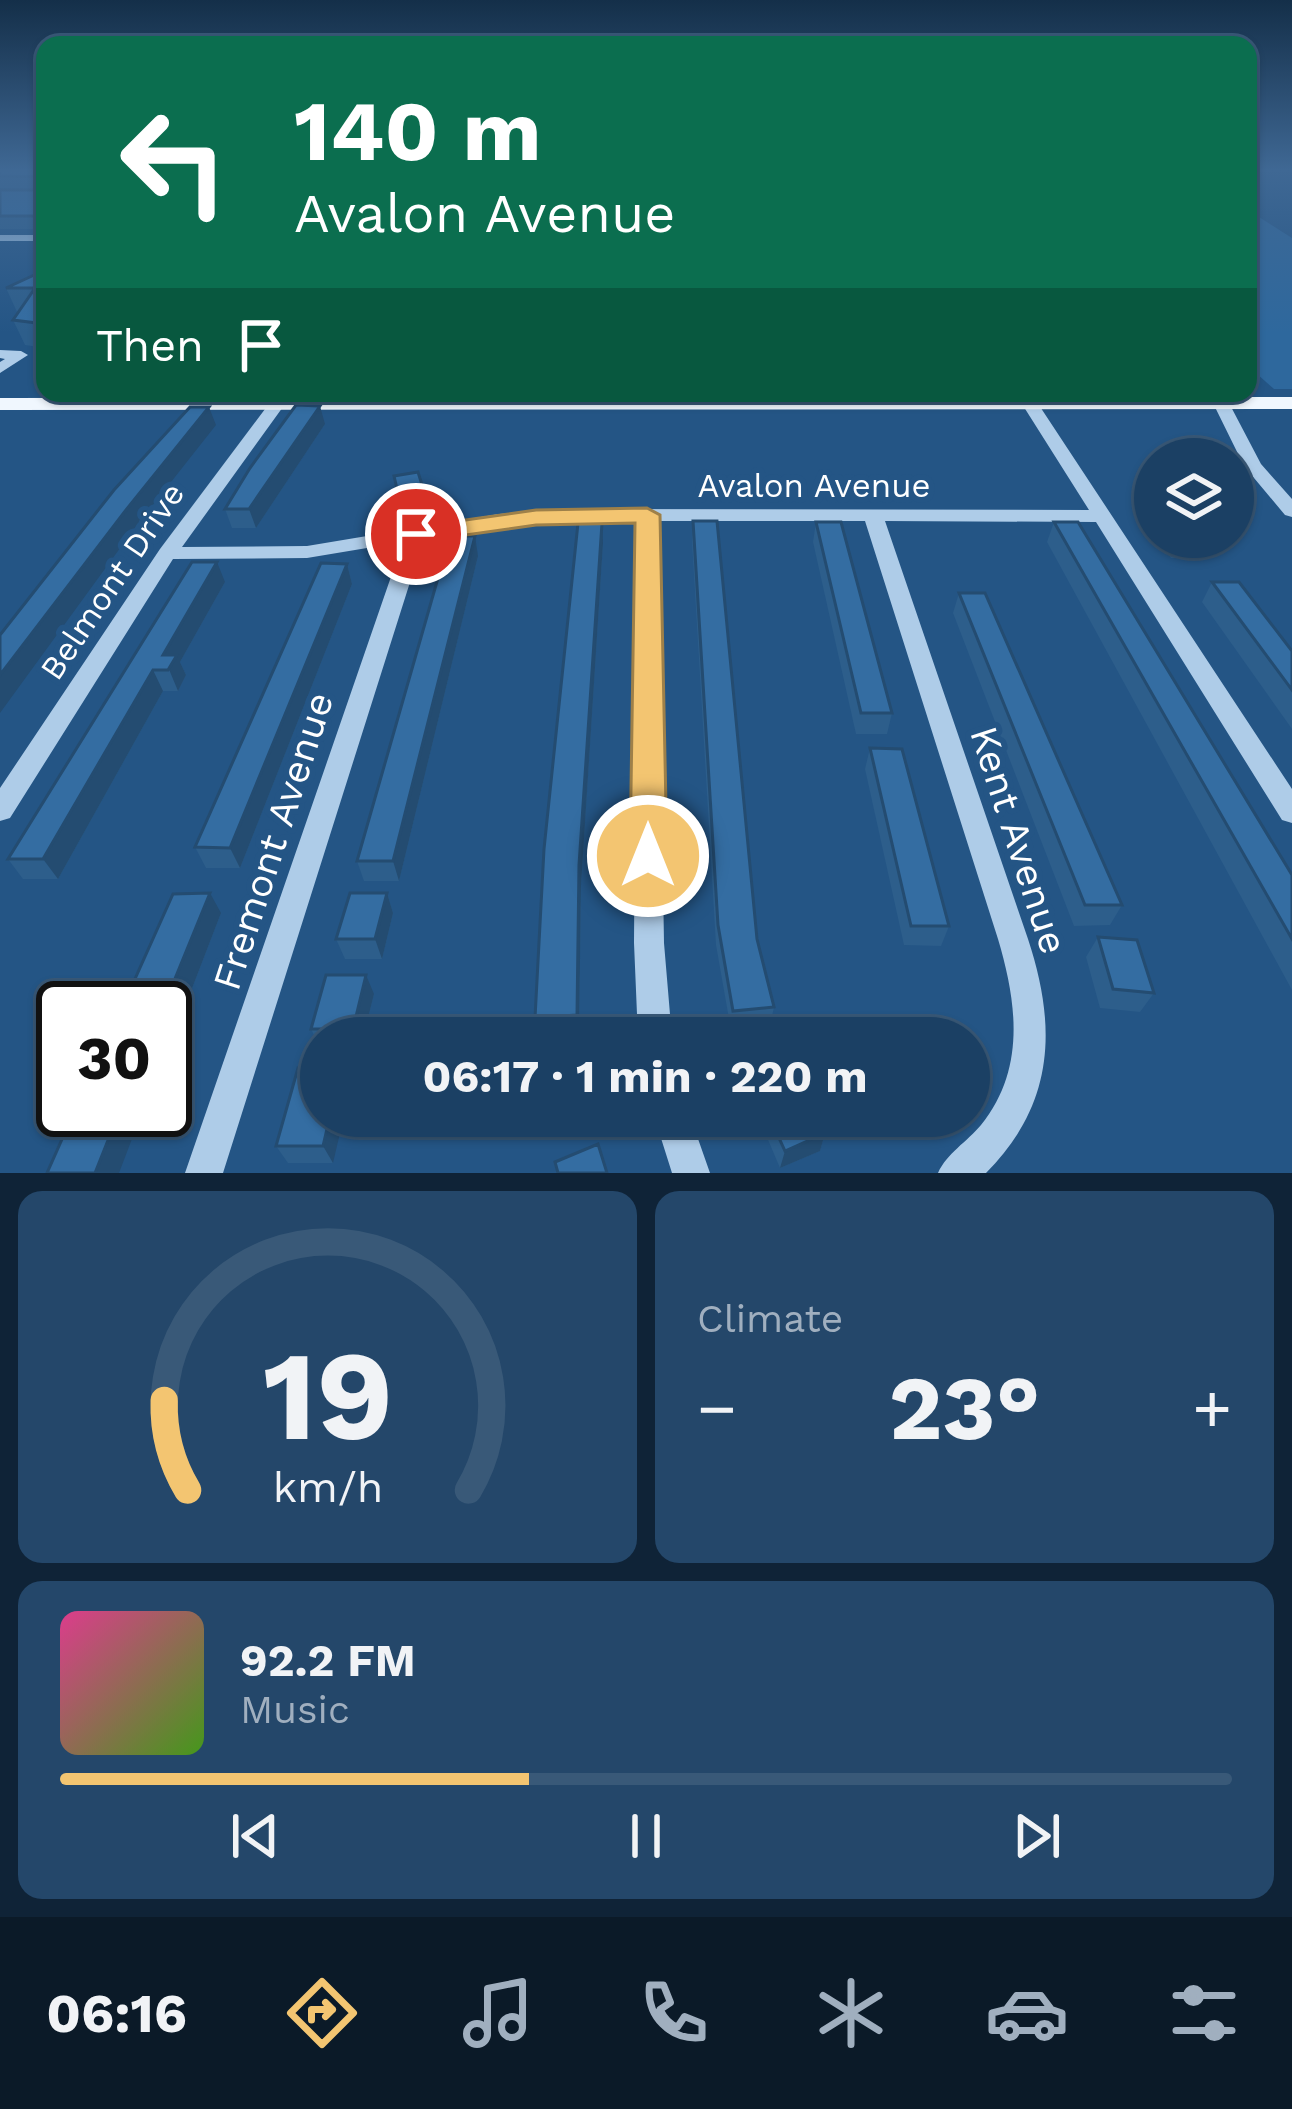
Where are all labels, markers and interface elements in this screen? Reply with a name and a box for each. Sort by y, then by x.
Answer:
text: 140 m [294,82,542,180]
icon: left [96,84,252,240]
text: Avalon Avenue [294,182,675,245]
icon: arrive [228,312,294,378]
text: Then [96,319,204,372]
map controls [1134,438,1254,558]
button: layers [1134,438,1254,558]
street label: Avalon Avenue [697,466,931,505]
street label: Belmont Drive [32,475,192,687]
pin [365,483,467,585]
icon: arrive [383,501,449,567]
street label: Fremont Avenue [204,686,342,996]
street label: Kent Avenue [961,721,1077,959]
position arrow [585,793,711,919]
speed limit sign: 30 [36,981,192,1137]
text: 06:17 · 1 min · 220 m [422,1050,868,1103]
text: Climate [697,1296,843,1341]
text: 19 [262,1323,393,1469]
text: 23° [889,1355,1040,1461]
text: − [697,1370,737,1447]
text: + [1192,1370,1232,1447]
text: km/h [272,1462,383,1512]
text: 92.2 FM [240,1634,416,1687]
text: Music [240,1687,350,1732]
icon: previous [222,1803,288,1869]
icon: pause [613,1803,679,1869]
icon: next [1004,1803,1070,1869]
icon: directions [280,1971,364,2055]
icon: music [456,1971,540,2055]
icon: phone [632,1971,716,2055]
icon: climate [809,1971,893,2055]
icon: car [985,1971,1069,2055]
icon: filters [1162,1971,1246,2055]
text: 06:16 [46,1982,187,2045]

